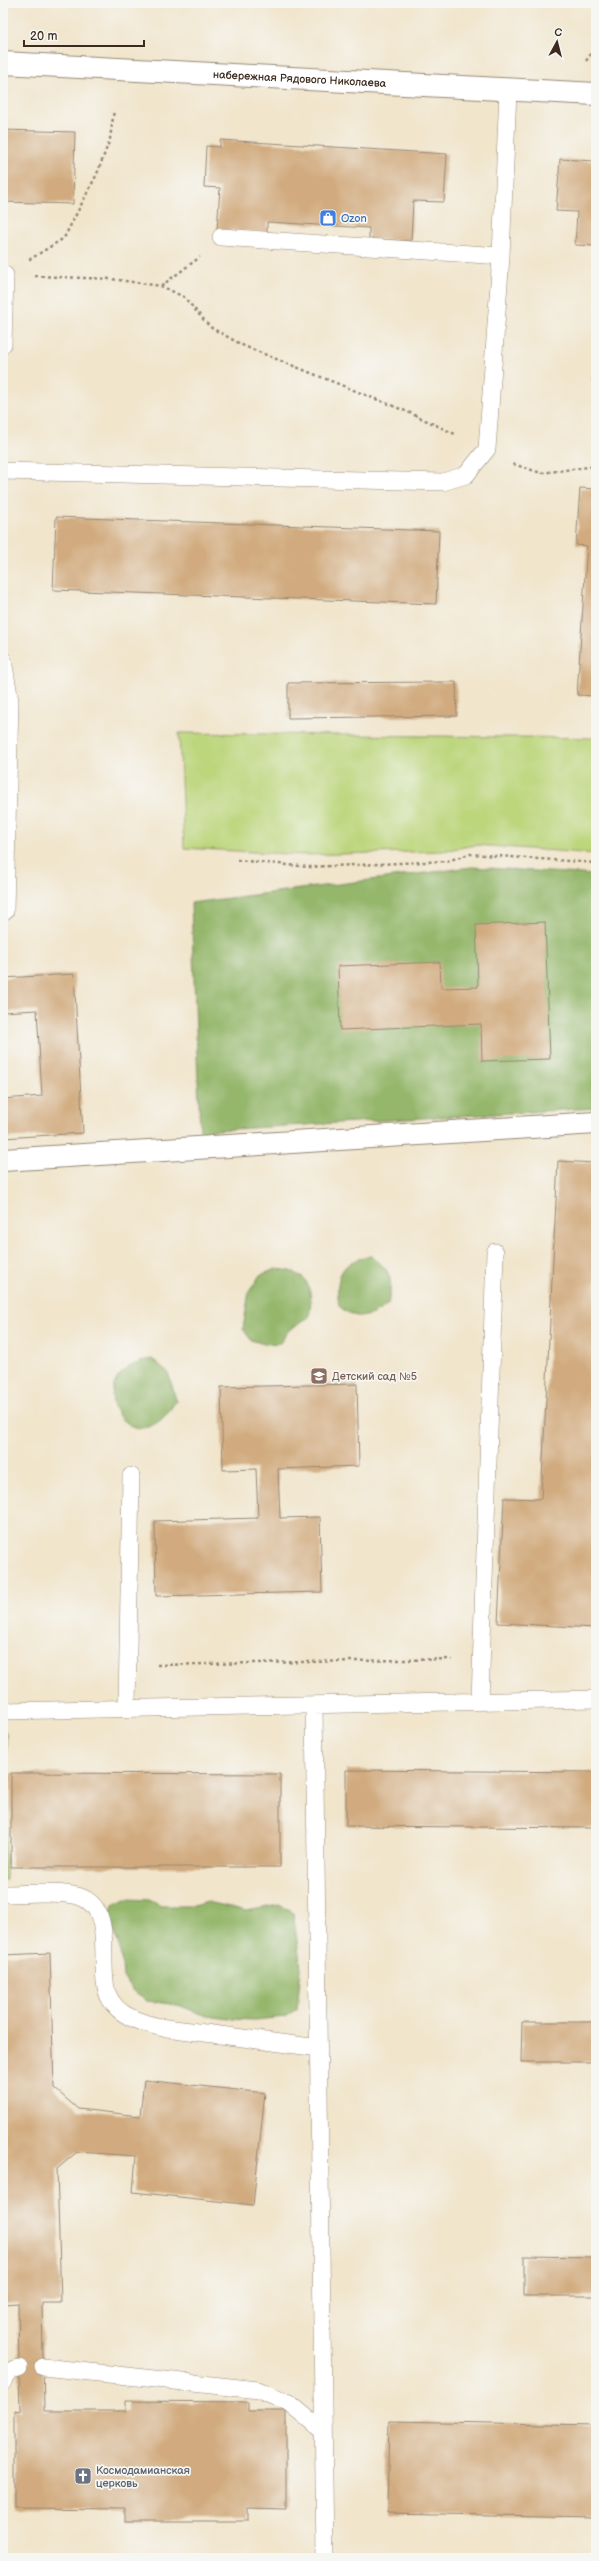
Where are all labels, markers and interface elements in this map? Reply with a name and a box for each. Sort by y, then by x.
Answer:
scale bar [24,22,144,48]
north arrow [537,22,577,62]
text: С [554,26,563,40]
text: 20 m [30,29,57,44]
street label: набережная Рядового Николаева [213,67,387,90]
shop icon: Ozon [318,208,338,228]
place label: Ozon [341,212,367,225]
school or university icon: Детский сад №5 [309,1366,329,1386]
place label: Детский сад №5 [332,1370,417,1383]
place label: Космодамианская церковь [96,2464,190,2490]
church icon: Космодамианская церковь [73,2466,93,2486]

